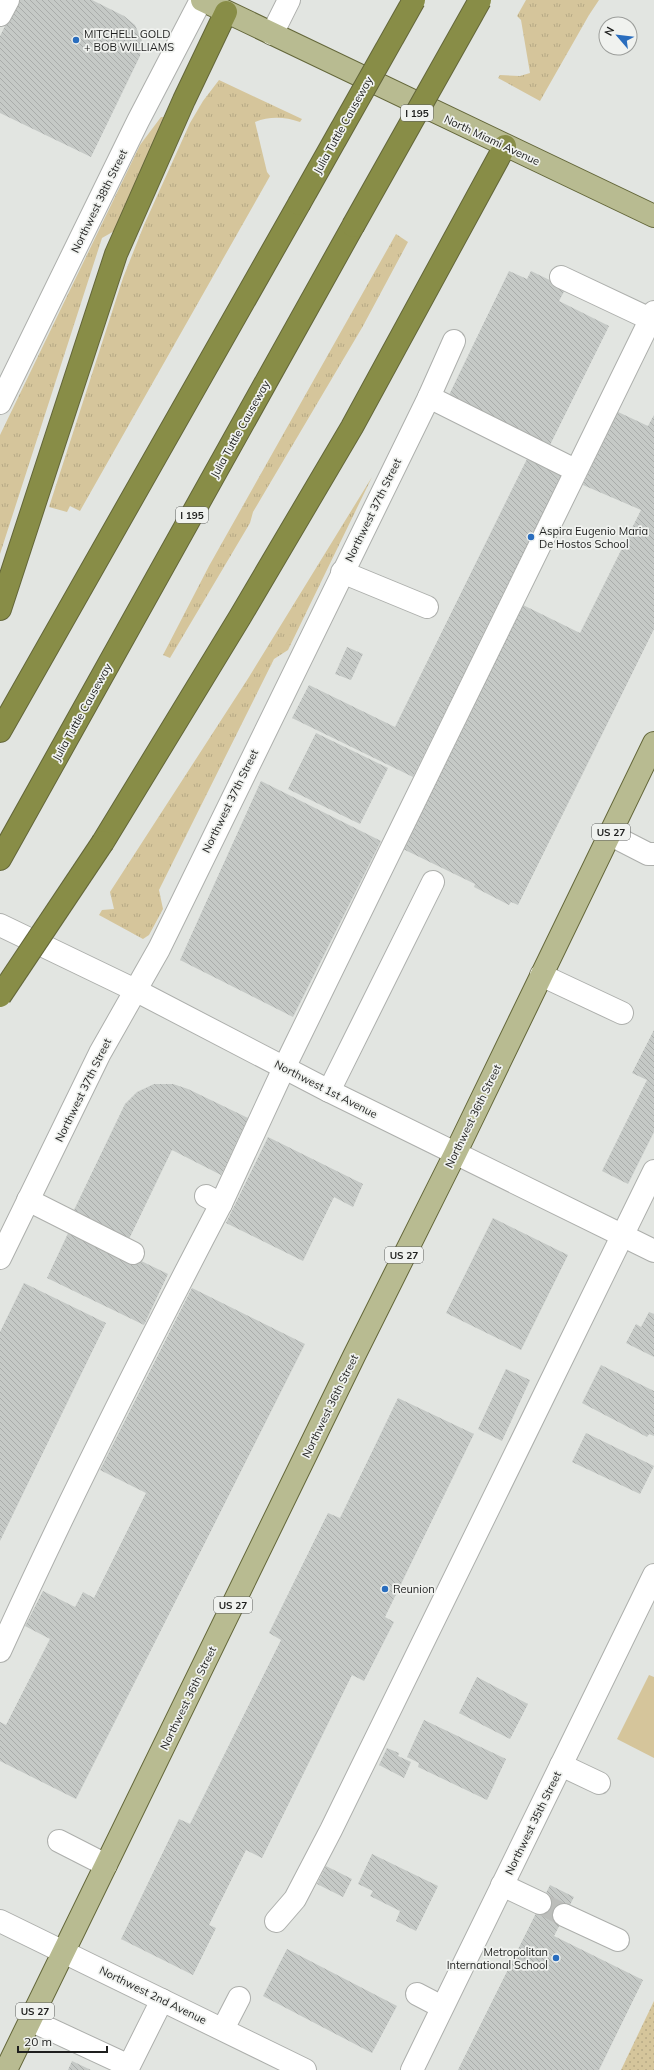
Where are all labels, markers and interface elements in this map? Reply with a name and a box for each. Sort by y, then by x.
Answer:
north arrow [598,16,638,56]
text: N [601,24,617,38]
place label: MITCHELL GOLD + BOB WILLIAMS [84,27,174,54]
marker: MITCHELL GOLD + BOB WILLIAMS [71,35,81,45]
street label: Julia Tuttle Causeway [310,74,376,176]
road number: I 195 [401,105,433,121]
street label: North Miami Avenue [442,112,542,168]
street label: Northwest 38th Street [68,147,130,255]
street label: Julia Tuttle Causeway [207,378,273,480]
street label: Northwest 37th Street [342,456,404,564]
road number: I 195 [176,507,208,523]
place label: Aspira Eugenio Maria De Hostos School [539,524,648,551]
marker: Aspira Eugenio Maria De Hostos School [526,532,536,542]
street label: Julia Tuttle Causeway [49,661,115,763]
street label: Northwest 37th Street [199,747,261,855]
road number: US 27 [592,824,630,840]
street label: Northwest 37th Street [52,1036,114,1144]
street label: Northwest 1st Avenue [272,1057,380,1121]
street label: Northwest 36th Street [442,1062,504,1170]
road number: US 27 [385,1247,423,1263]
street label: Northwest 36th Street [299,1352,361,1460]
place label: Reunion [393,1582,435,1596]
marker: Reunion [380,1584,390,1594]
road number: US 27 [214,1597,252,1613]
street label: Northwest 36th Street [157,1644,219,1752]
street label: Northwest 35th Street [502,1769,564,1877]
place label: Metropolitan International School [447,1945,548,1972]
marker: Metropolitan International School [551,1953,561,1963]
street label: Northwest 2nd Avenue [97,1963,209,2027]
road number: US 27 [16,2003,54,2019]
scale bar [18,2028,107,2054]
text: 20 m [24,2034,52,2049]

